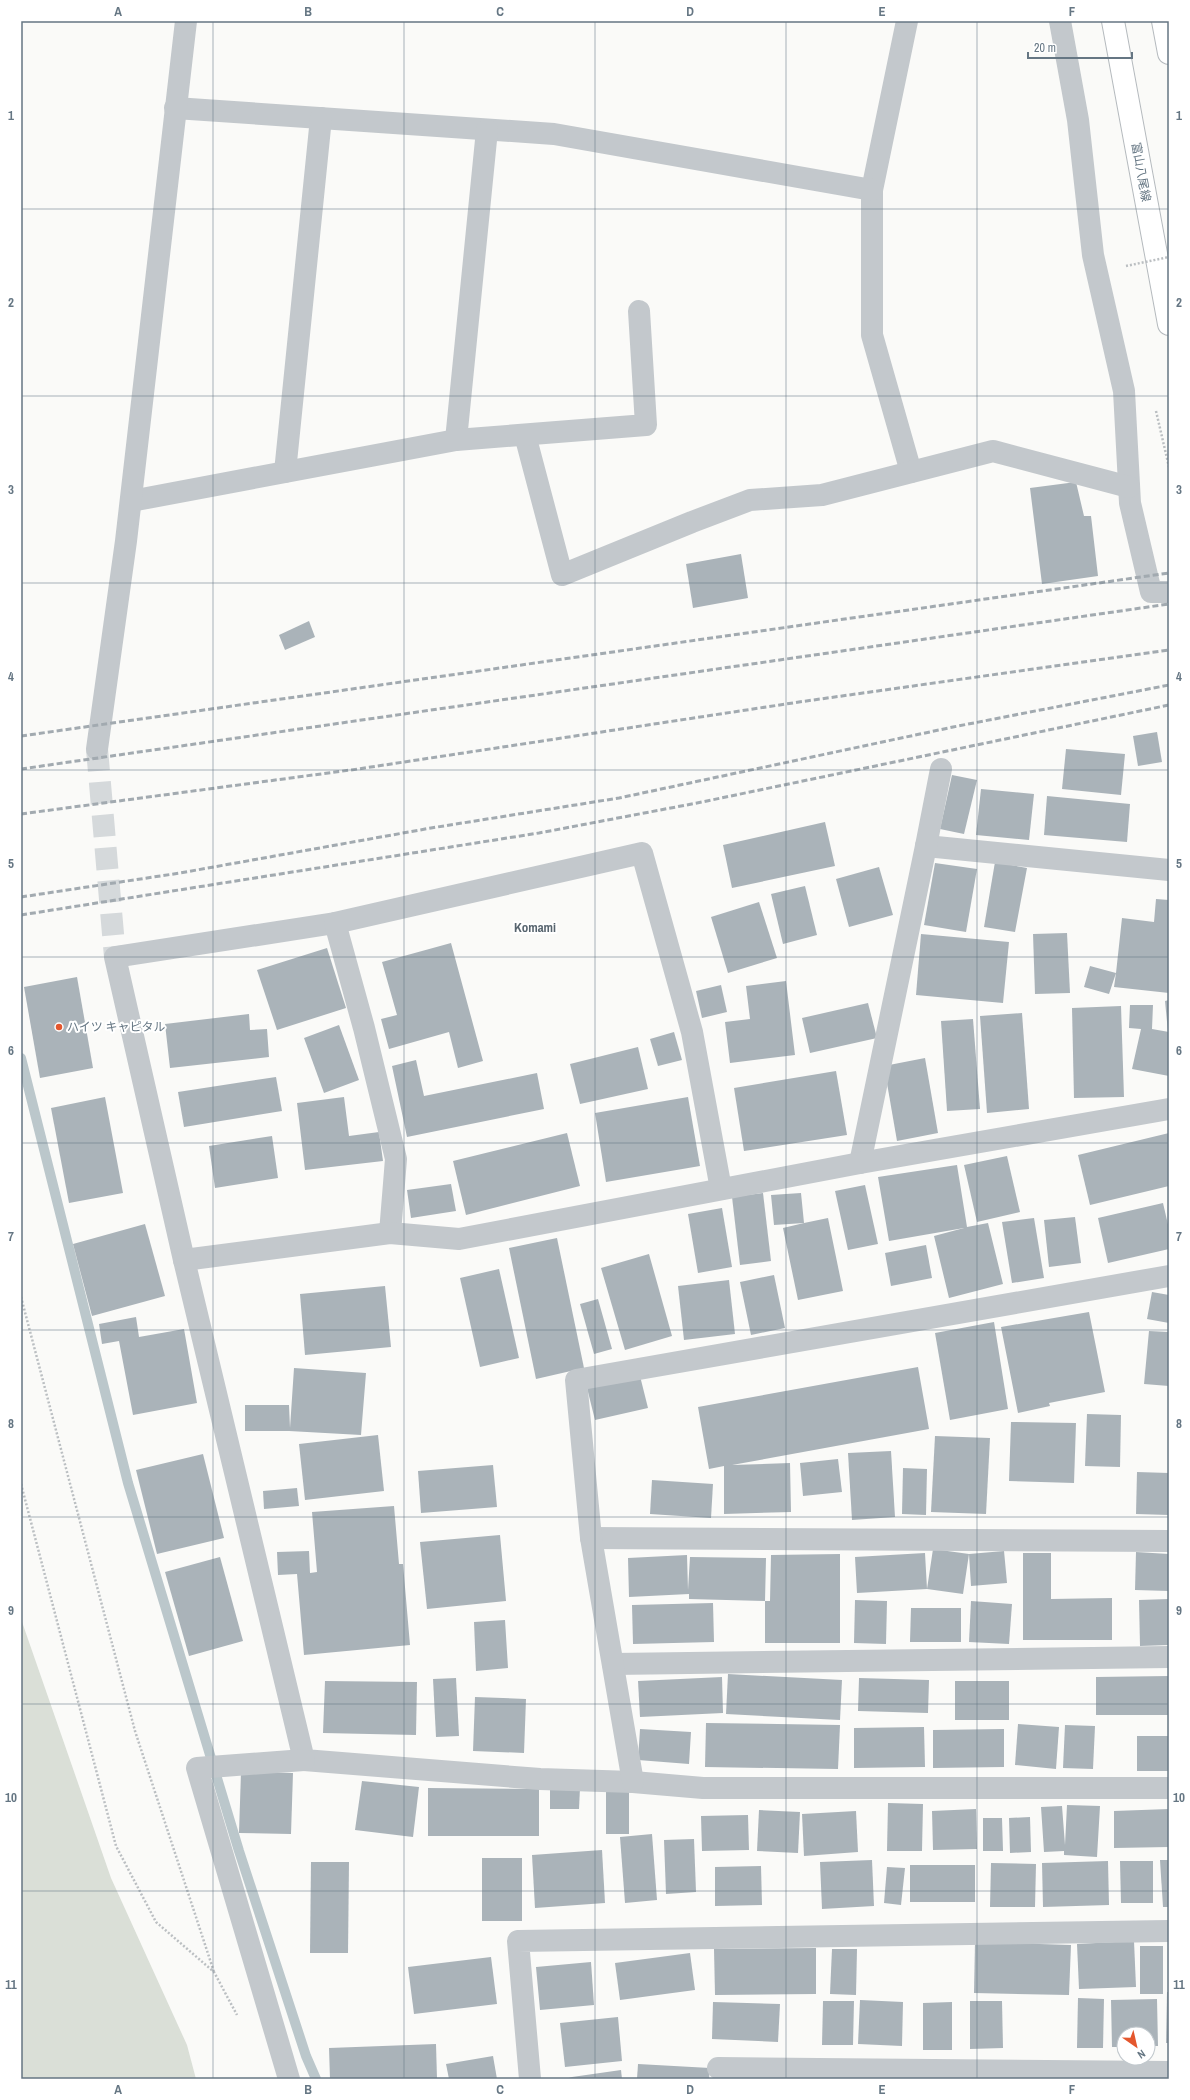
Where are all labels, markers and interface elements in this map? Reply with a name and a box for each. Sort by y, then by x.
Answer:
text: A [114,3,122,20]
text: B [304,3,312,20]
text: C [496,3,504,20]
text: D [686,3,694,20]
text: E [878,3,886,20]
text: F [1069,3,1076,20]
scale bar [1028,34,1132,60]
text: 20 m [1034,40,1056,56]
text: 1 [8,107,14,124]
text: 1 [1176,107,1182,124]
street label: 富山八尾線 [1128,141,1154,203]
text: 2 [8,294,14,311]
text: 2 [1176,294,1182,311]
text: 3 [8,481,14,498]
text: 3 [1176,481,1182,498]
text: 4 [8,668,14,685]
text: 4 [1176,668,1182,685]
text: 5 [8,855,14,872]
text: 5 [1176,855,1182,872]
district label: Komami [514,919,556,936]
place label: ハイツ キャピタル [67,1019,166,1035]
marker: ハイツ キャピタル [54,1022,64,1032]
text: 6 [8,1042,14,1059]
text: 6 [1176,1042,1182,1059]
text: 7 [8,1228,14,1245]
text: 7 [1176,1228,1182,1245]
text: 8 [8,1415,14,1432]
text: 8 [1176,1415,1182,1432]
text: 9 [8,1602,14,1619]
text: 9 [1176,1602,1182,1619]
text: 10 [5,1789,17,1806]
text: 10 [1173,1789,1185,1806]
text: 11 [5,1976,17,1993]
text: 11 [1173,1976,1185,1993]
north arrow [1116,2026,1156,2066]
text: N [1135,2047,1148,2062]
text: A [114,2081,122,2098]
text: B [304,2081,312,2098]
text: C [496,2081,504,2098]
text: D [686,2081,694,2098]
text: E [878,2081,886,2098]
text: F [1069,2081,1076,2098]

